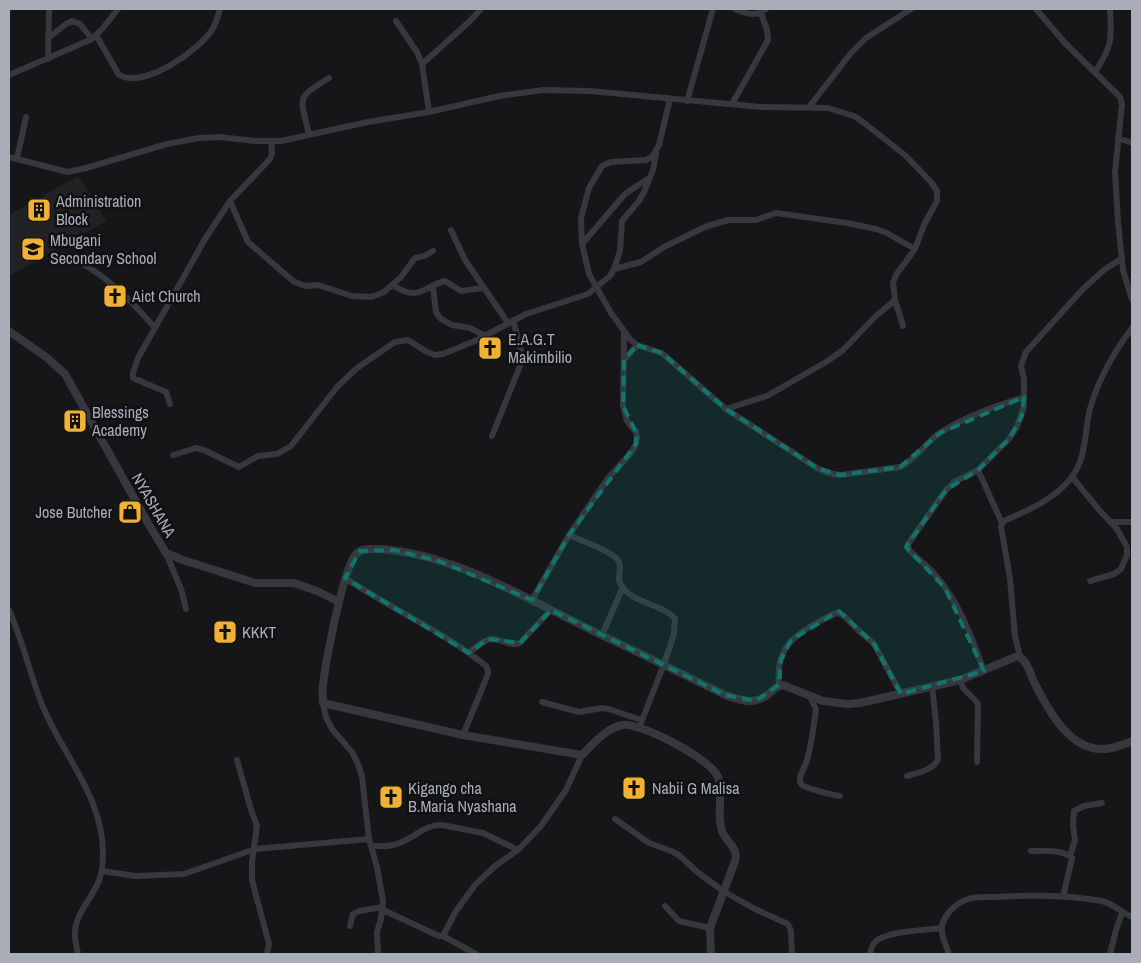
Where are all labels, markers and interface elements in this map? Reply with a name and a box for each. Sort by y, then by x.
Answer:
place label: Administration Block [55,190,141,230]
building icon: Administration Block [26,197,52,223]
place label: Mbugani Secondary School [50,229,157,269]
school or university icon: Mbugani Secondary School [20,236,46,262]
church icon: Aict Church [102,283,128,309]
place label: Aict Church [131,285,201,307]
place label: E.A.G.T Makimbilio [508,328,572,368]
church icon: E.A.G.T Makimbilio [477,335,503,361]
place label: Blessings Academy [91,401,149,441]
building icon: Blessings Academy [62,408,88,434]
street label: NYASHANA [127,469,181,542]
shop icon: Jose Butcher [117,499,143,525]
place label: Jose Butcher [35,501,113,523]
church icon: KKKT [212,619,238,645]
place label: KKKT [242,621,276,643]
church icon: Nabii G Malisa [621,775,647,801]
place label: Kigango cha B.Maria Nyashana [408,777,517,817]
place label: Nabii G Malisa [652,777,740,799]
church icon: Kigango cha B.Maria Nyashana [378,784,404,810]

